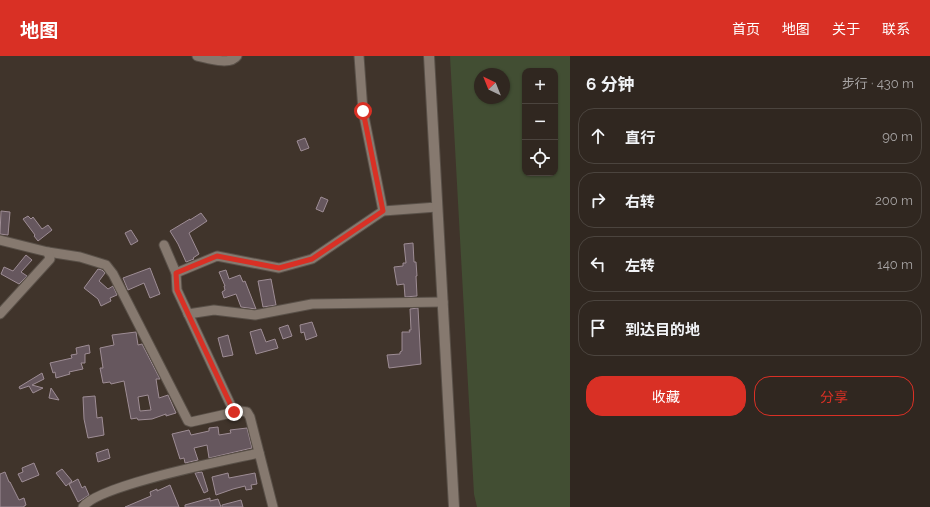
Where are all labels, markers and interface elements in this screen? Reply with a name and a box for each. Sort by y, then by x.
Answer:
text: 地图 [20,19,58,41]
text: 首页 [732,21,760,37]
text: 地图 [782,21,810,37]
text: 关于 [832,21,860,37]
text: 联系 [882,21,910,37]
north arrow [474,68,510,104]
map controls [522,68,558,176]
button: + [522,68,558,104]
text: 6 分钟 [586,74,634,94]
text: 步行 · 430 m [842,76,914,91]
route start [354,102,372,120]
button: − [522,104,558,140]
icon: ahead [587,125,609,147]
text: 直行 [625,129,655,147]
text: 90 m [882,129,913,144]
button: locate [522,140,558,176]
icon: right [587,189,609,211]
text: 右转 [625,193,655,211]
text: 200 m [875,193,913,208]
icon: left [587,253,609,275]
text: 左转 [625,257,655,275]
text: 140 m [877,257,913,272]
icon: arrive [587,317,609,339]
text: 到达目的地 [625,321,700,339]
button: 收藏 [586,376,746,416]
button: 分享 [754,376,914,416]
route end [225,403,243,421]

